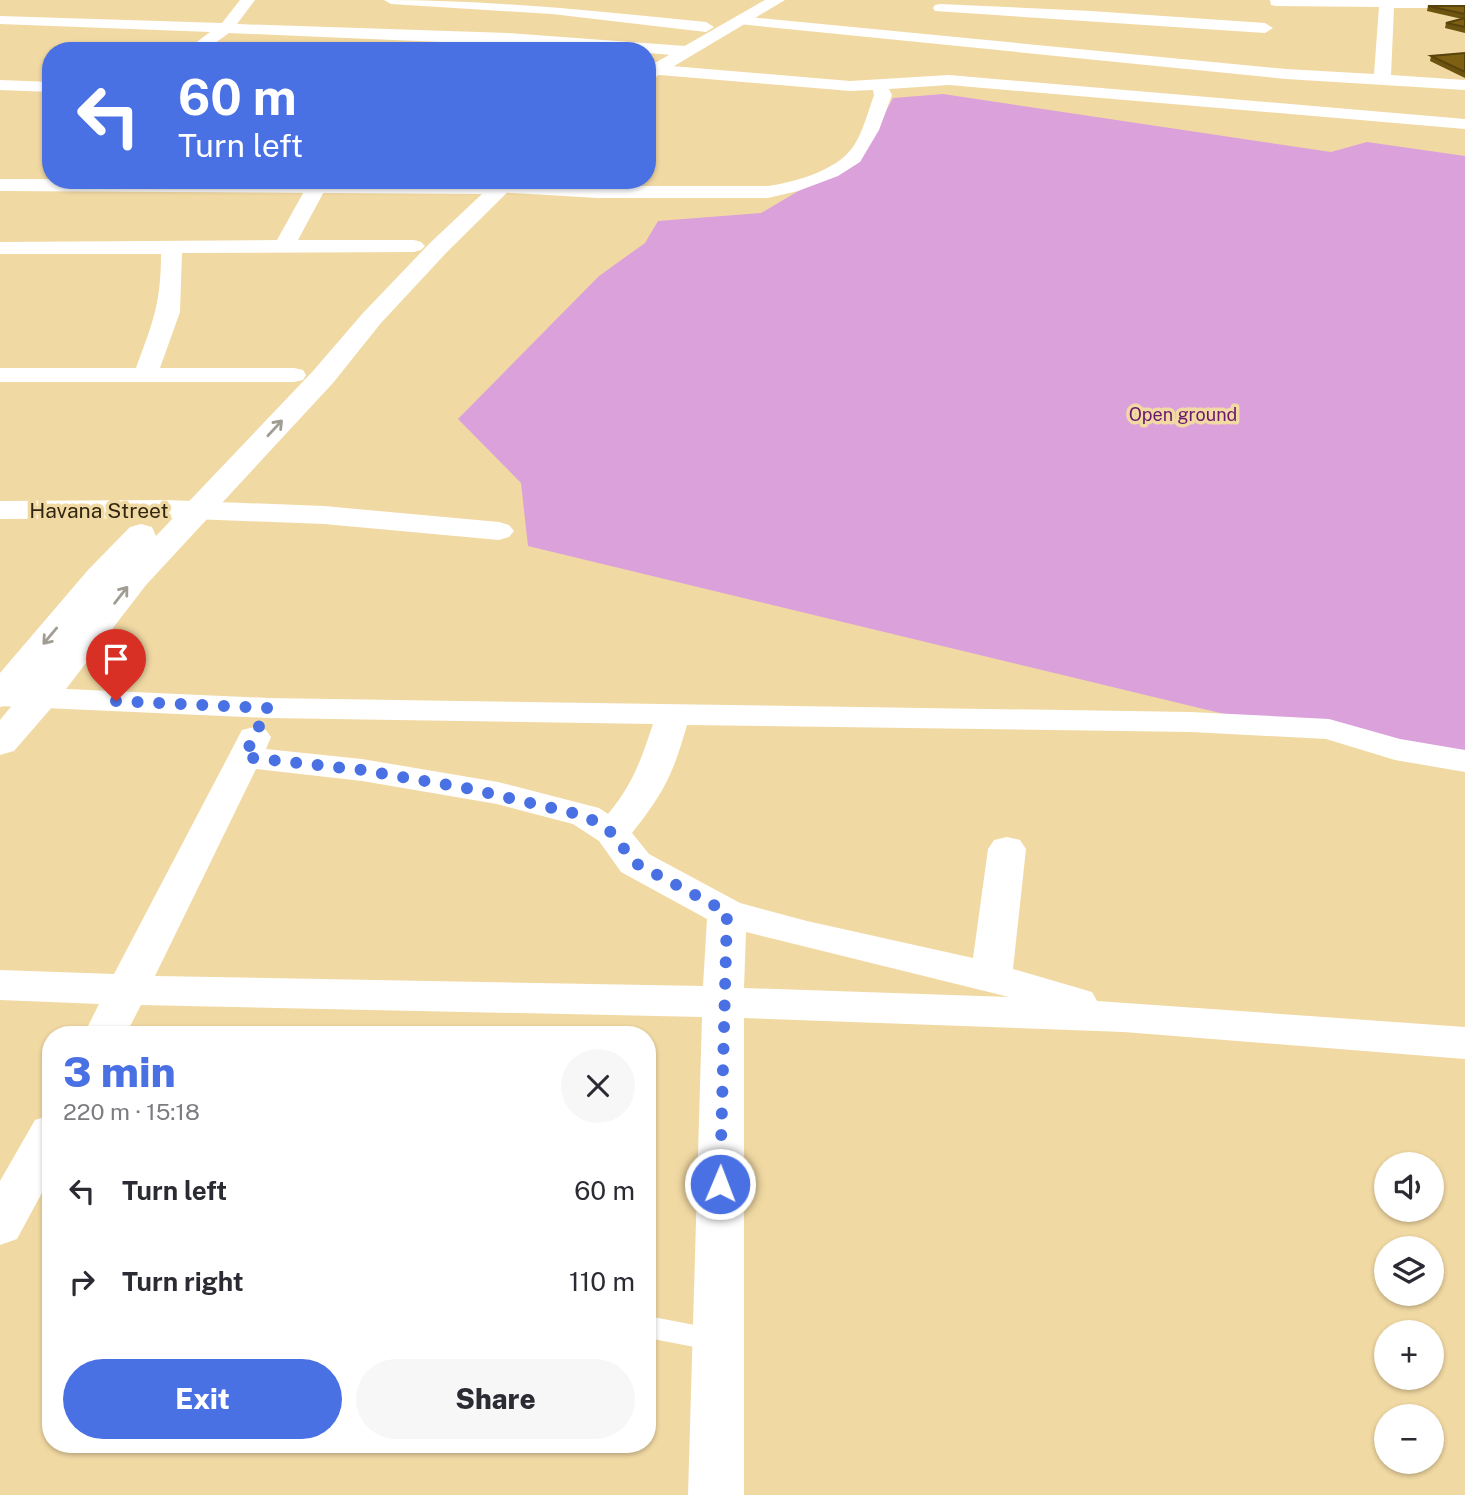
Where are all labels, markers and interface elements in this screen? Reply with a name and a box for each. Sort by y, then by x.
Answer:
text: 60 m [178,68,297,126]
icon: left [63,70,154,161]
text: Turn left [178,127,303,164]
park label: Open ground [1129,404,1237,425]
one-way arrow [266,420,283,437]
street label: Havana Street [29,498,169,523]
one-way arrow [113,587,128,605]
one-way arrow [43,627,59,645]
pin [86,629,146,701]
icon: arrive [97,640,135,678]
text: 3 min [63,1047,176,1096]
button: close [561,1049,635,1123]
text: 220 m · 15:18 [63,1098,200,1125]
position arrow [683,1147,757,1221]
map controls [1374,1152,1444,1474]
button: sound [1374,1152,1444,1222]
icon: left [63,1172,101,1210]
text: Turn left [122,1175,227,1206]
text: 60 m [574,1175,635,1206]
button: layers [1374,1236,1444,1306]
icon: right [63,1263,101,1301]
text: Turn right [122,1266,244,1297]
text: 110 m [569,1266,635,1297]
button: + [1374,1320,1444,1390]
button: Exit [63,1359,342,1439]
button: Share [356,1359,635,1439]
button: − [1374,1404,1444,1474]

